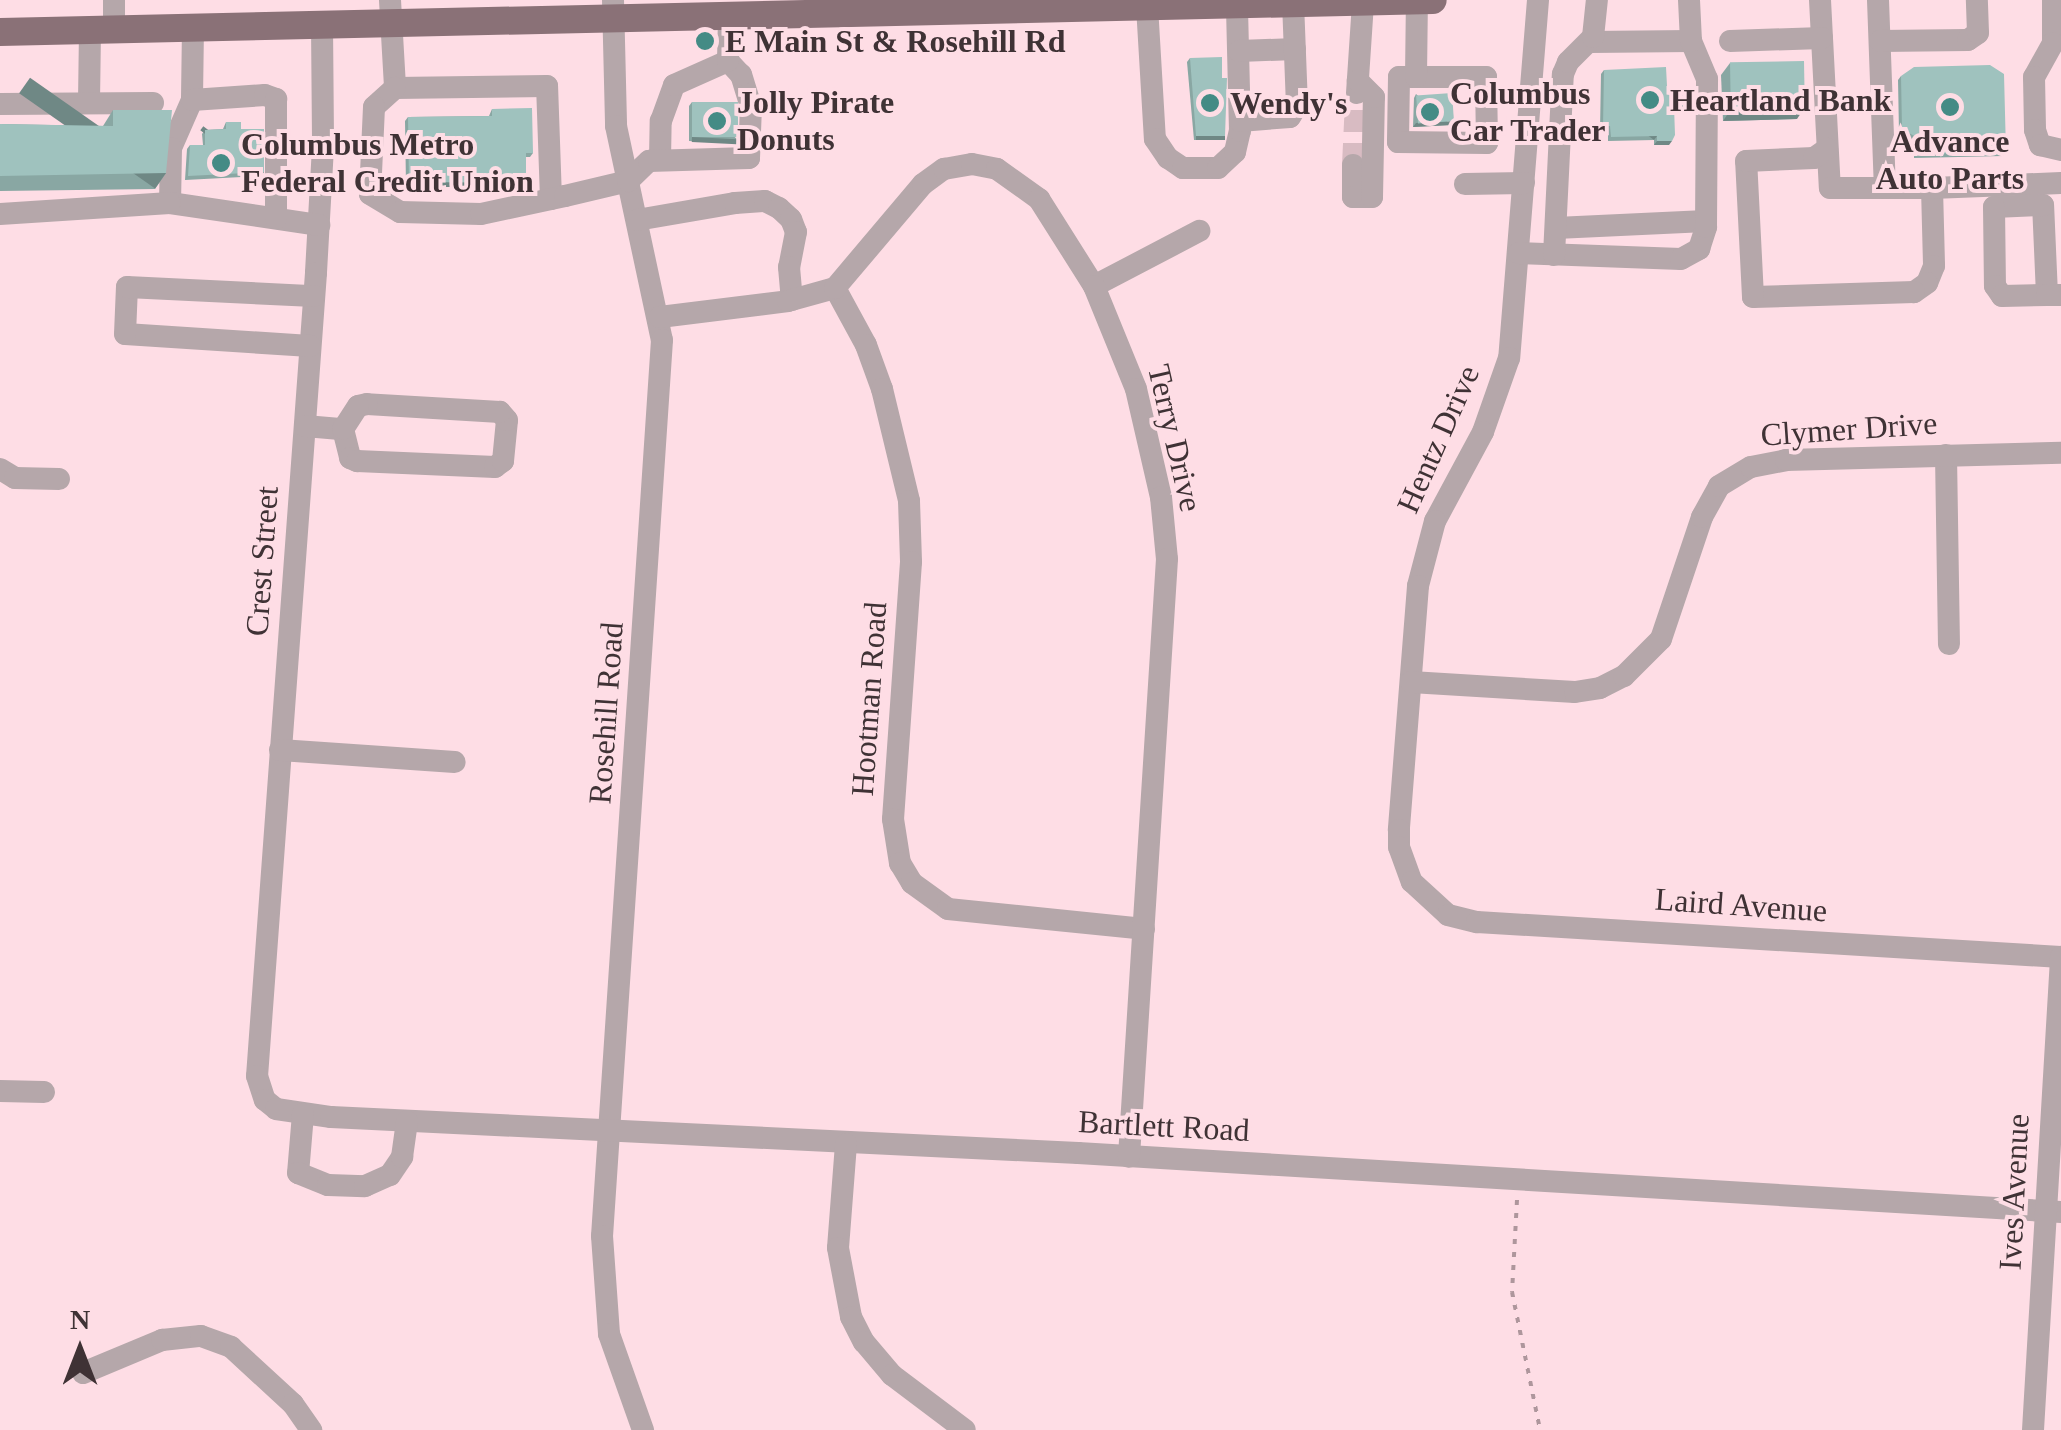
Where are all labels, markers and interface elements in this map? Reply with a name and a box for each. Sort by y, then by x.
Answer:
place label: E Main St & Rosehill Rd [725,22,1065,60]
marker: E Main St & Rosehill Rd [694,30,716,52]
place label: Columbus Car Trader [1450,75,1607,150]
place label: Heartland Bank [1670,81,1891,119]
place label: Jolly Pirate Donuts [737,84,894,159]
place label: Wendy's [1230,84,1347,122]
marker: Heartland Bank [1639,89,1661,111]
marker: Wendy's [1199,92,1221,114]
marker: Advance Auto Parts [1939,96,1961,118]
marker: Columbus Car Trader [1419,101,1441,123]
marker: Jolly Pirate Donuts [706,110,728,132]
place label: Advance Auto Parts [1876,123,2024,198]
place label: Columbus Metro Federal Credit Union [241,126,534,201]
marker: Columbus Metro Federal Credit Union [210,152,232,174]
street label: Hentz Drive [1388,359,1488,519]
street label: Terry Drive [1139,361,1211,515]
street label: Clymer Drive [1759,404,1939,454]
street label: Crest Street [238,485,286,637]
street label: Hootman Road [843,601,895,797]
street label: Rosehill Road [580,621,632,805]
street label: Laird Avenue [1653,880,1829,930]
street label: Bartlett Road [1077,1102,1251,1150]
street label: Ives Avenue [1991,1112,2037,1272]
north arrow [30,1300,130,1400]
text: N [70,1304,90,1335]

